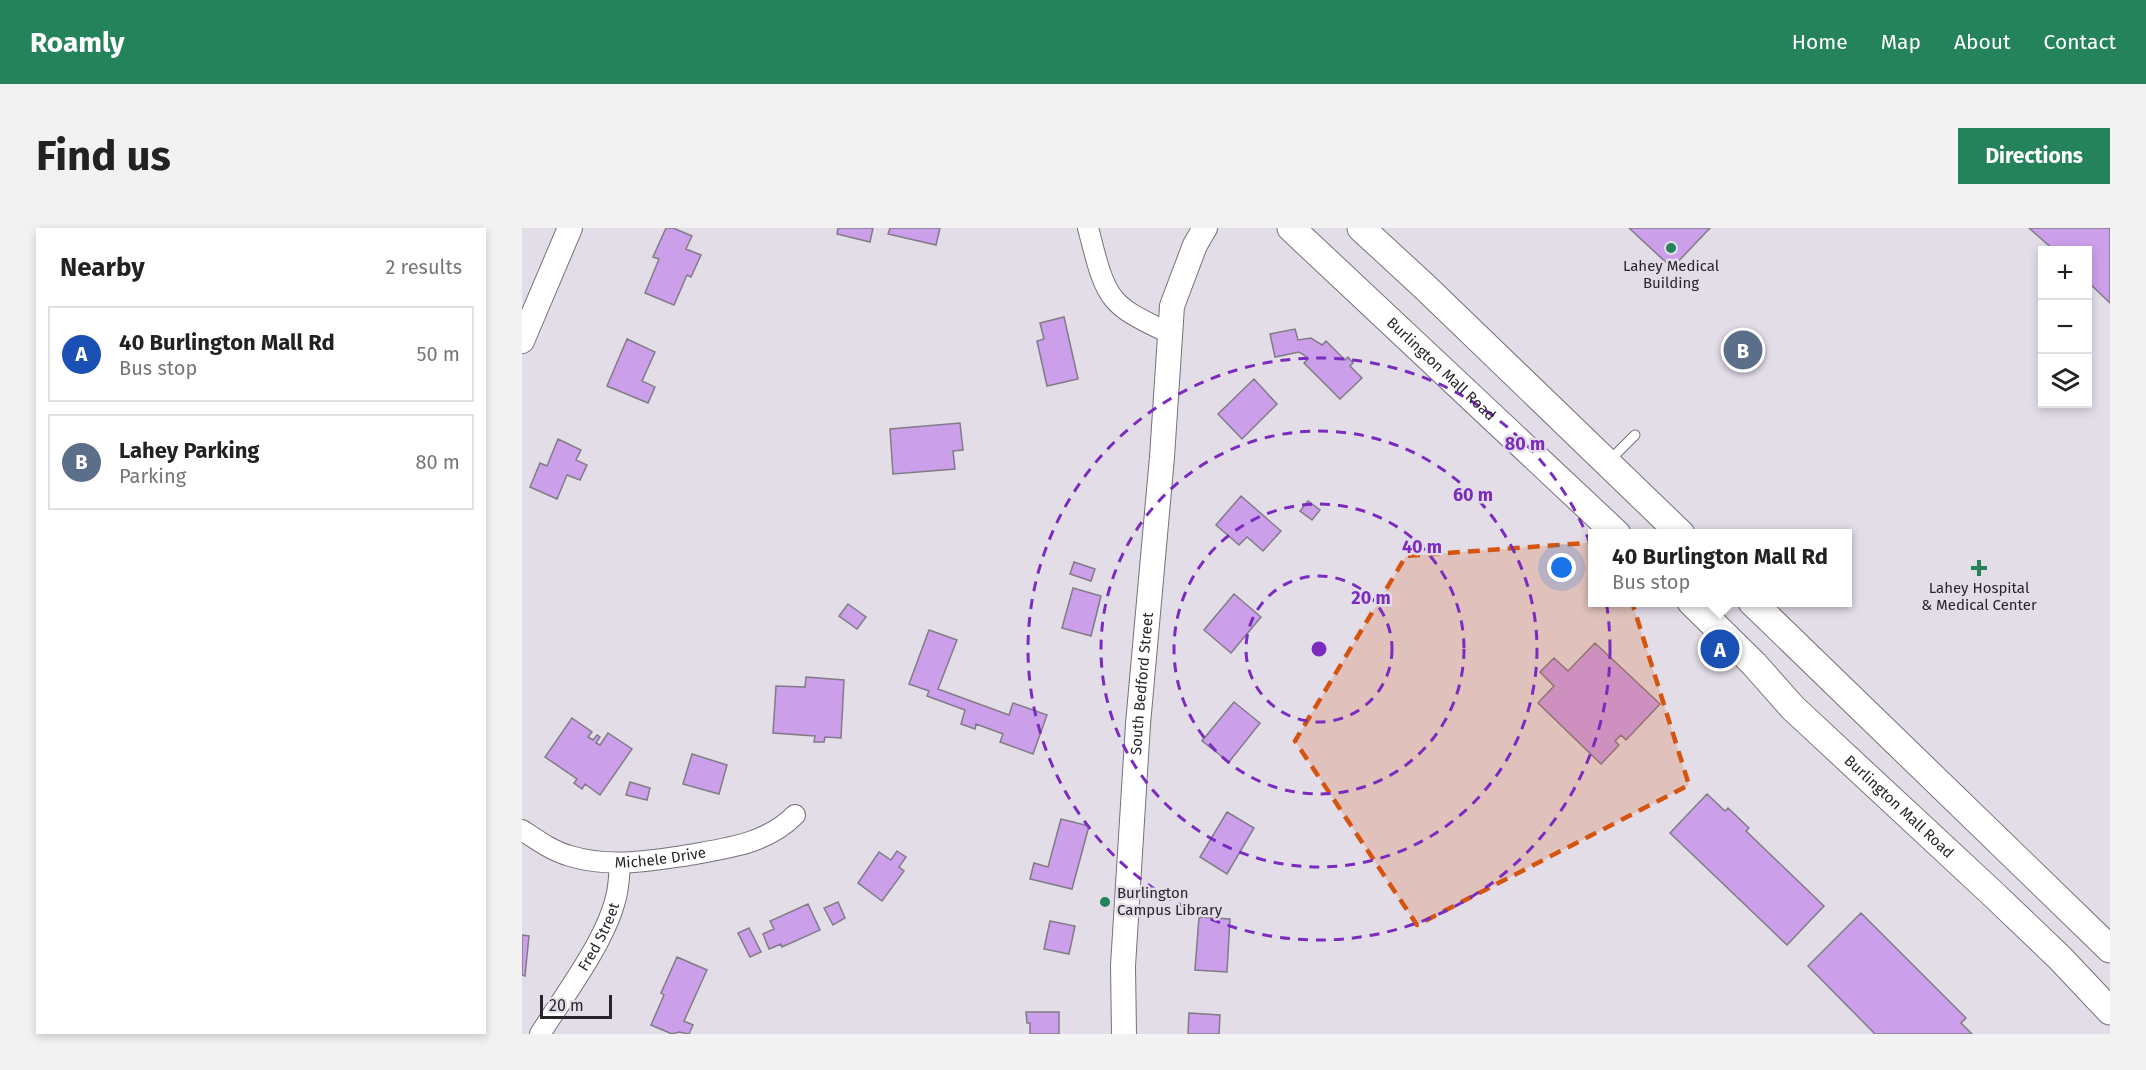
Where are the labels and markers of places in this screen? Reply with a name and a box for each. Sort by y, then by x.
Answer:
marker: Lahey Medical Building [1664,241,1678,255]
place label: Lahey Medical Building [1623,257,1720,292]
pin: B [1724,328,1762,372]
marker: Lahey Hospital & Medical Center [1970,559,1988,577]
place label: Lahey Hospital & Medical Center [1921,579,2037,614]
pin: A [1700,626,1740,672]
centre of rings [1309,639,1329,659]
place label: Burlington Campus Library [1117,884,1223,919]
marker: Burlington Campus Library [1098,895,1112,909]

